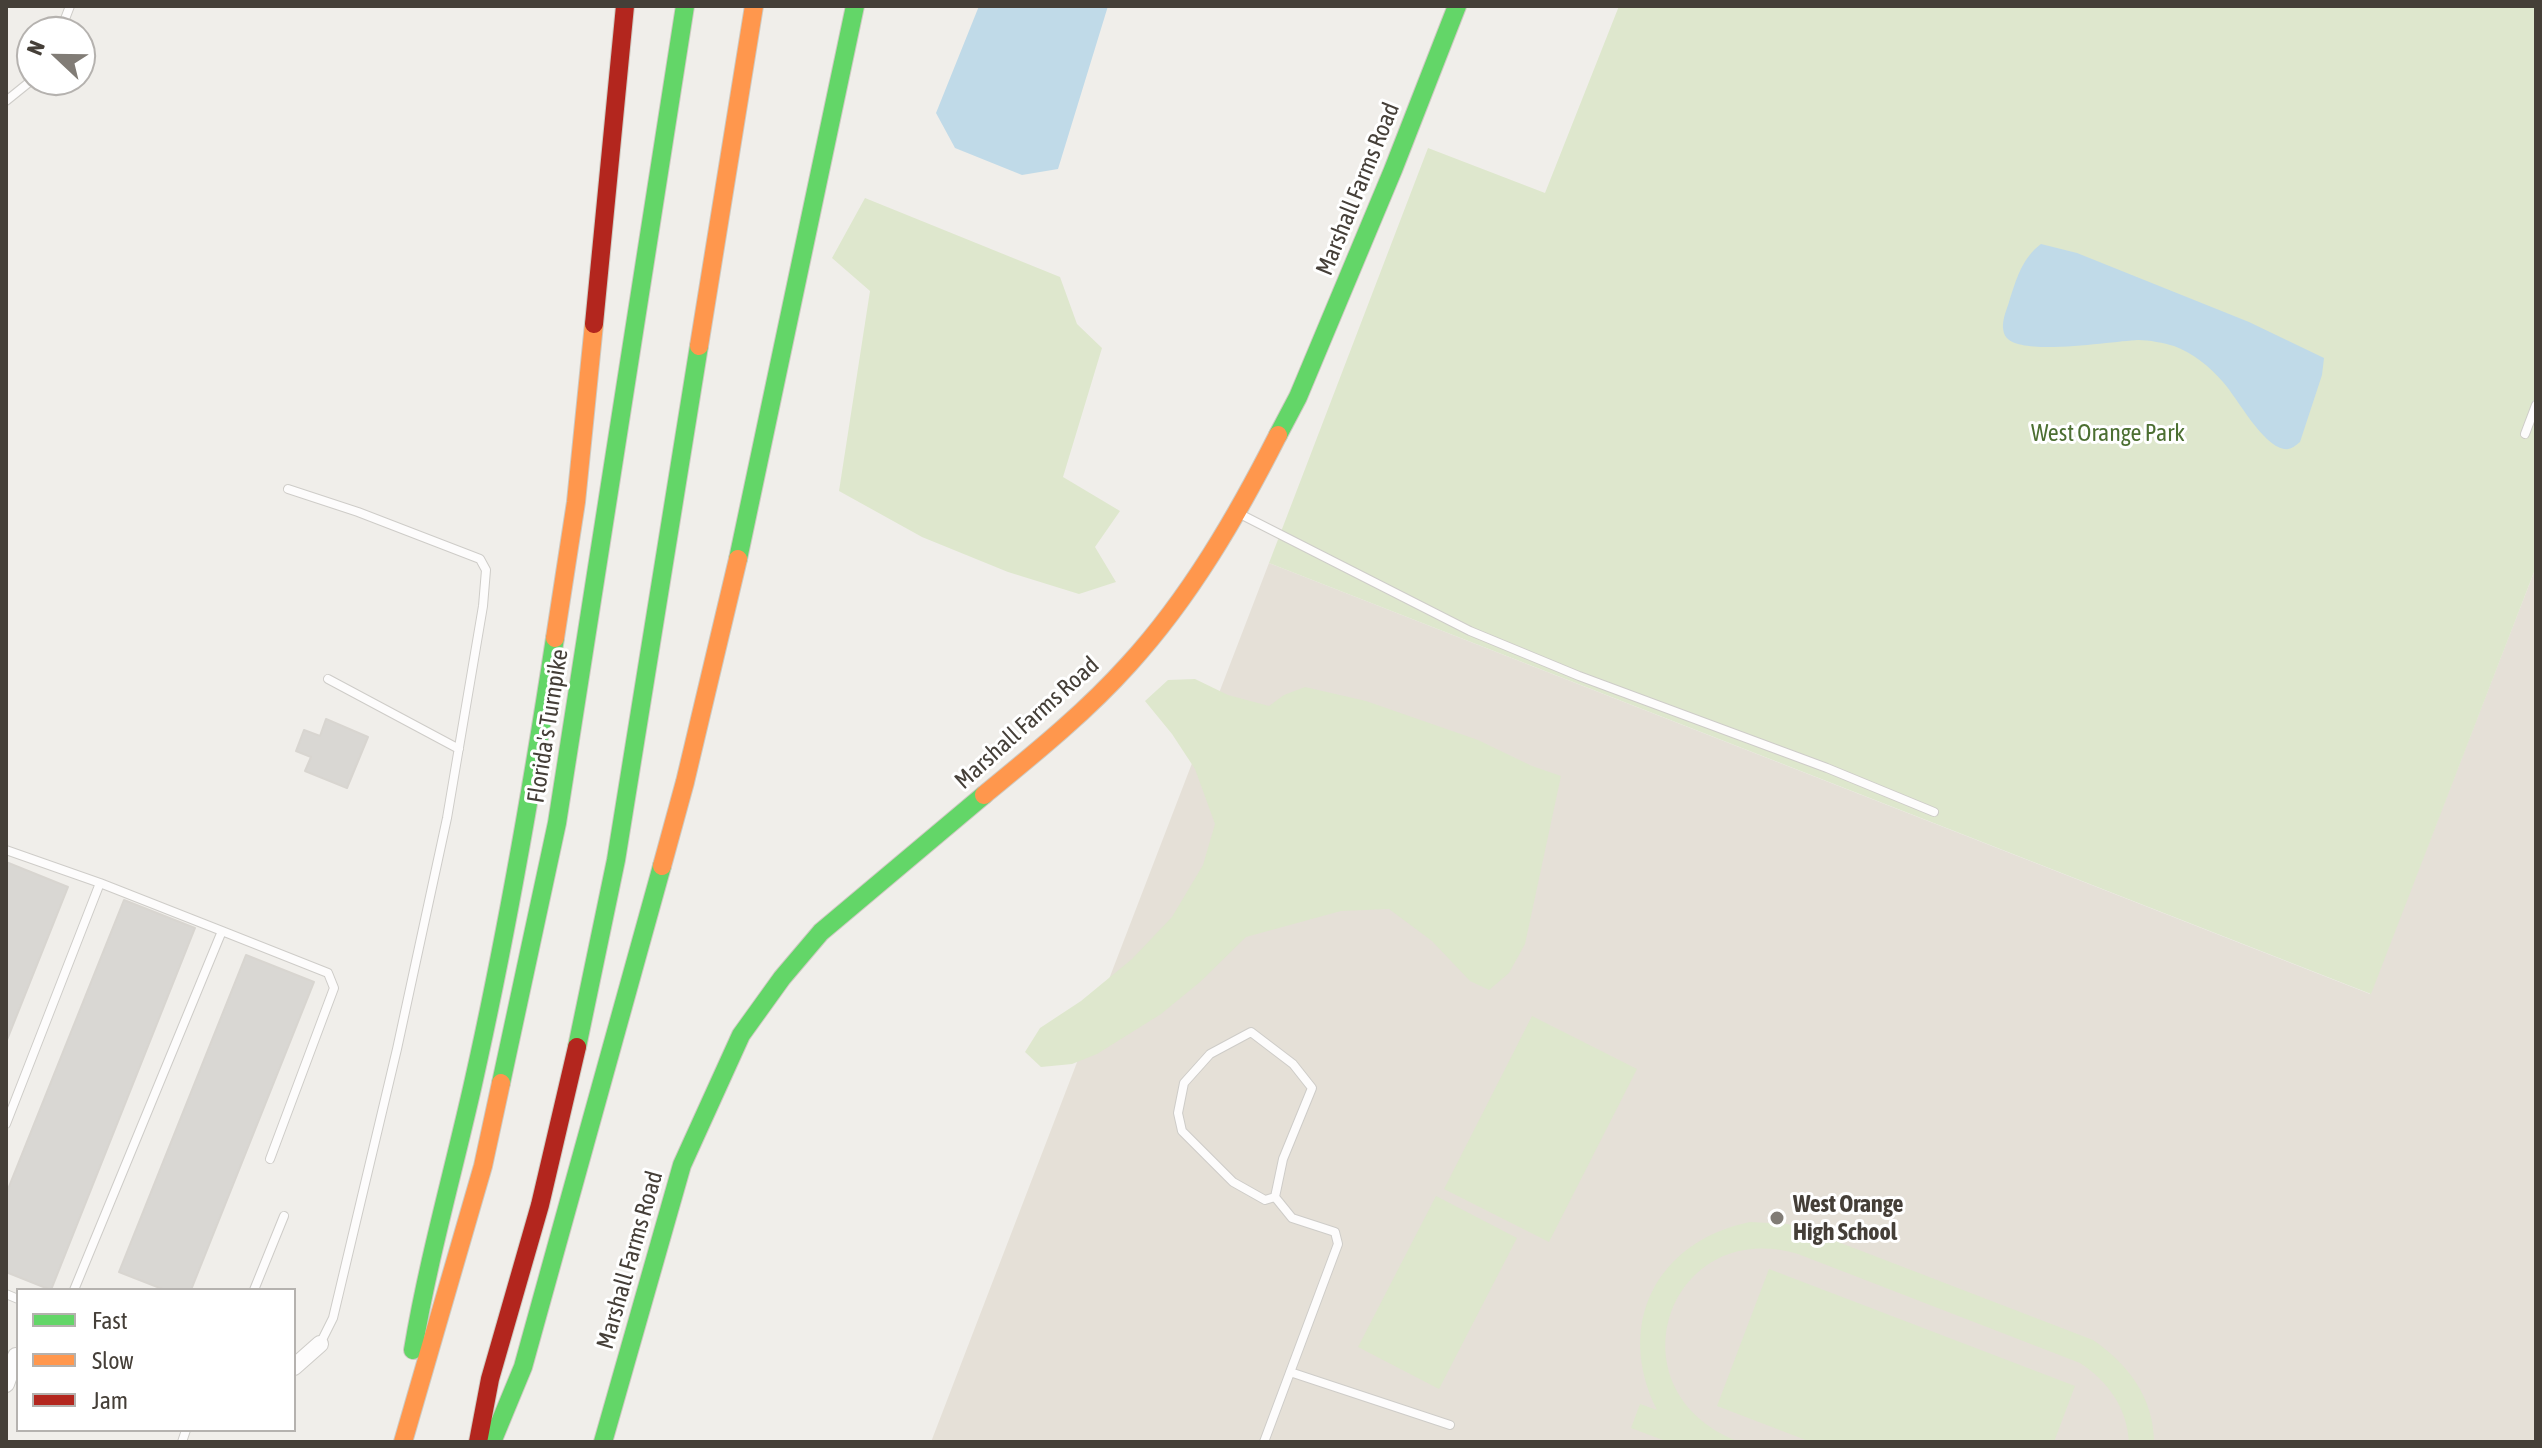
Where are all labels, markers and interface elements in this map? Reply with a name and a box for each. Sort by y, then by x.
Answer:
north arrow [16,16,96,96]
text: N [21,37,50,59]
street label: Marshall Farms Road [1310,98,1406,280]
park label: West Orange Park [2031,419,2185,447]
street label: Florida's Turnpike [522,647,574,805]
street label: Marshall Farms Road [949,651,1105,795]
street label: Marshall Farms Road [591,1168,669,1352]
place label: West Orange High School [1793,1190,1903,1246]
marker: West Orange High School [1768,1209,1786,1227]
legend [16,1288,296,1432]
text: Fast [92,1307,128,1334]
text: Slow [92,1347,134,1374]
text: Jam [92,1387,128,1414]

